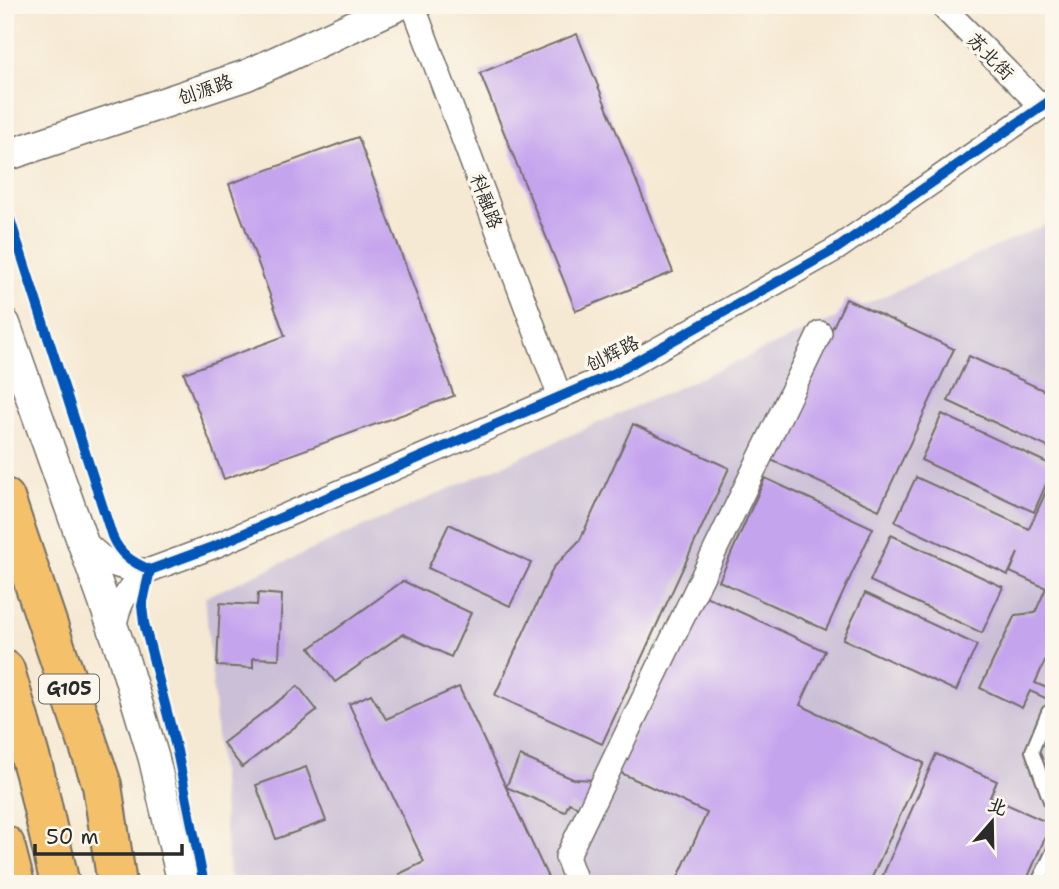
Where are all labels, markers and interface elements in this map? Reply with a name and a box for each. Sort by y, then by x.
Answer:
street label: 苏北街 [962,27,1020,85]
street label: 创源路 [174,68,236,111]
street label: 科融路 [465,170,508,232]
street label: 创辉路 [581,329,643,378]
road number: G105 [39,674,99,704]
north arrow [958,788,1028,858]
text: 北 [984,791,1011,821]
scale bar [35,812,182,856]
text: 50 m [46,823,99,851]

